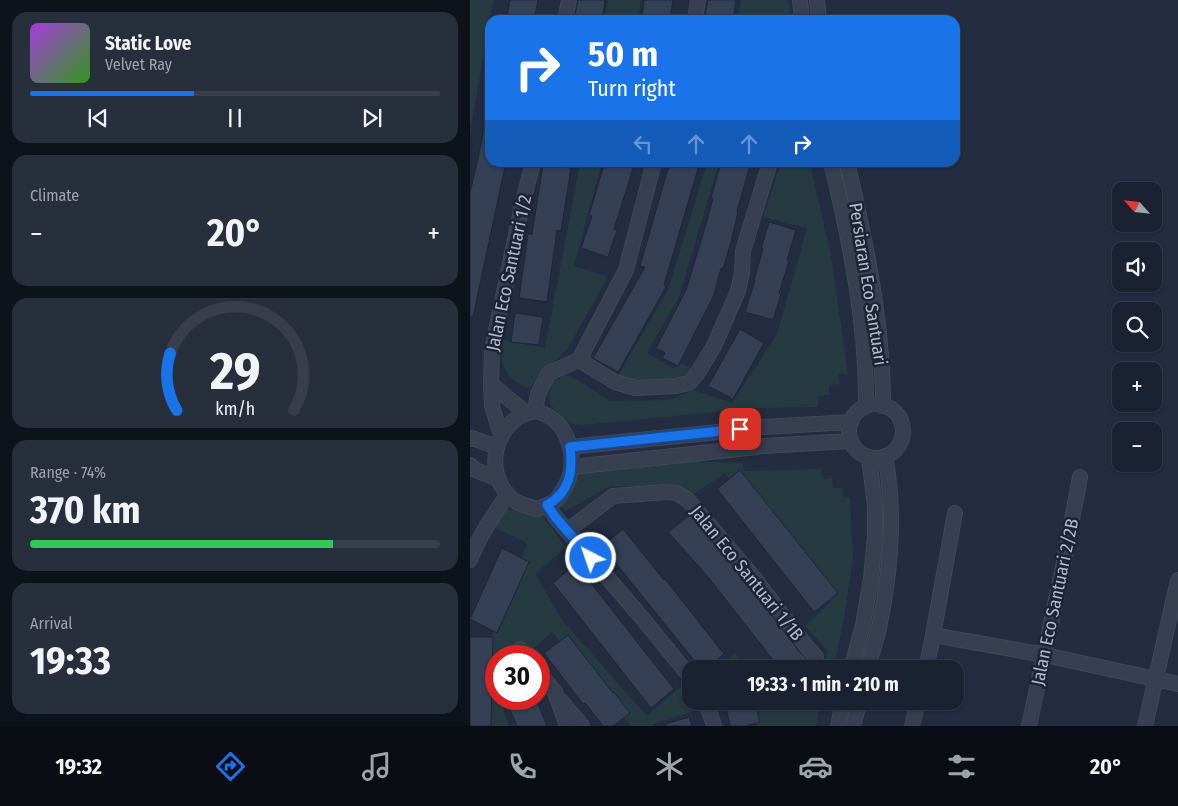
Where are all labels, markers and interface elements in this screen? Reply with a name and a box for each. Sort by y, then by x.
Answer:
text: Static Love [105,32,192,55]
text: 50 m [588,33,658,75]
icon: right [505,35,570,100]
text: Velvet Ray [105,55,172,74]
text: Turn right [588,75,676,102]
icon: previous [84,104,112,132]
icon: pause [221,104,249,132]
icon: next [358,104,386,132]
icon: left [629,130,657,158]
icon: ahead [682,130,710,158]
icon: ahead [735,130,763,158]
icon: right [788,130,816,158]
north arrow [1112,182,1162,232]
map controls [1112,182,1162,472]
text: Climate [30,186,79,205]
street label: Jalan Eco Santuari 1/2 [482,193,536,353]
street label: Persiaran Eco Santuari [844,201,892,367]
text: 20° [207,210,263,256]
text: − [30,217,43,250]
text: + [427,217,440,250]
button: sound [1112,242,1162,292]
button: search [1112,302,1162,352]
text: 29 [209,340,260,403]
button: + [1112,362,1162,412]
text: km/h [215,398,255,420]
pin [719,408,761,450]
icon: arrive [726,415,754,443]
button: − [1112,422,1162,472]
text: Range · 74% [30,463,106,482]
text: 370 km [30,487,141,533]
street label: Jalan Eco Santuari 1/1B [686,501,808,645]
street label: Jalan Eco Santuari 2/2B [1027,517,1083,687]
position arrow [564,531,616,583]
text: Arrival [30,614,72,633]
text: 19:33 [30,638,111,684]
speed limit sign: 30 [485,645,550,710]
text: 19:33 · 1 min · 210 m [747,673,899,696]
icon: directions [213,749,248,784]
icon: music [359,749,394,784]
icon: phone [505,749,540,784]
icon: climate [652,749,687,784]
icon: car [798,749,833,784]
icon: filters [944,749,979,784]
text: 19:32 [56,753,102,780]
text: 20° [1090,753,1122,780]

